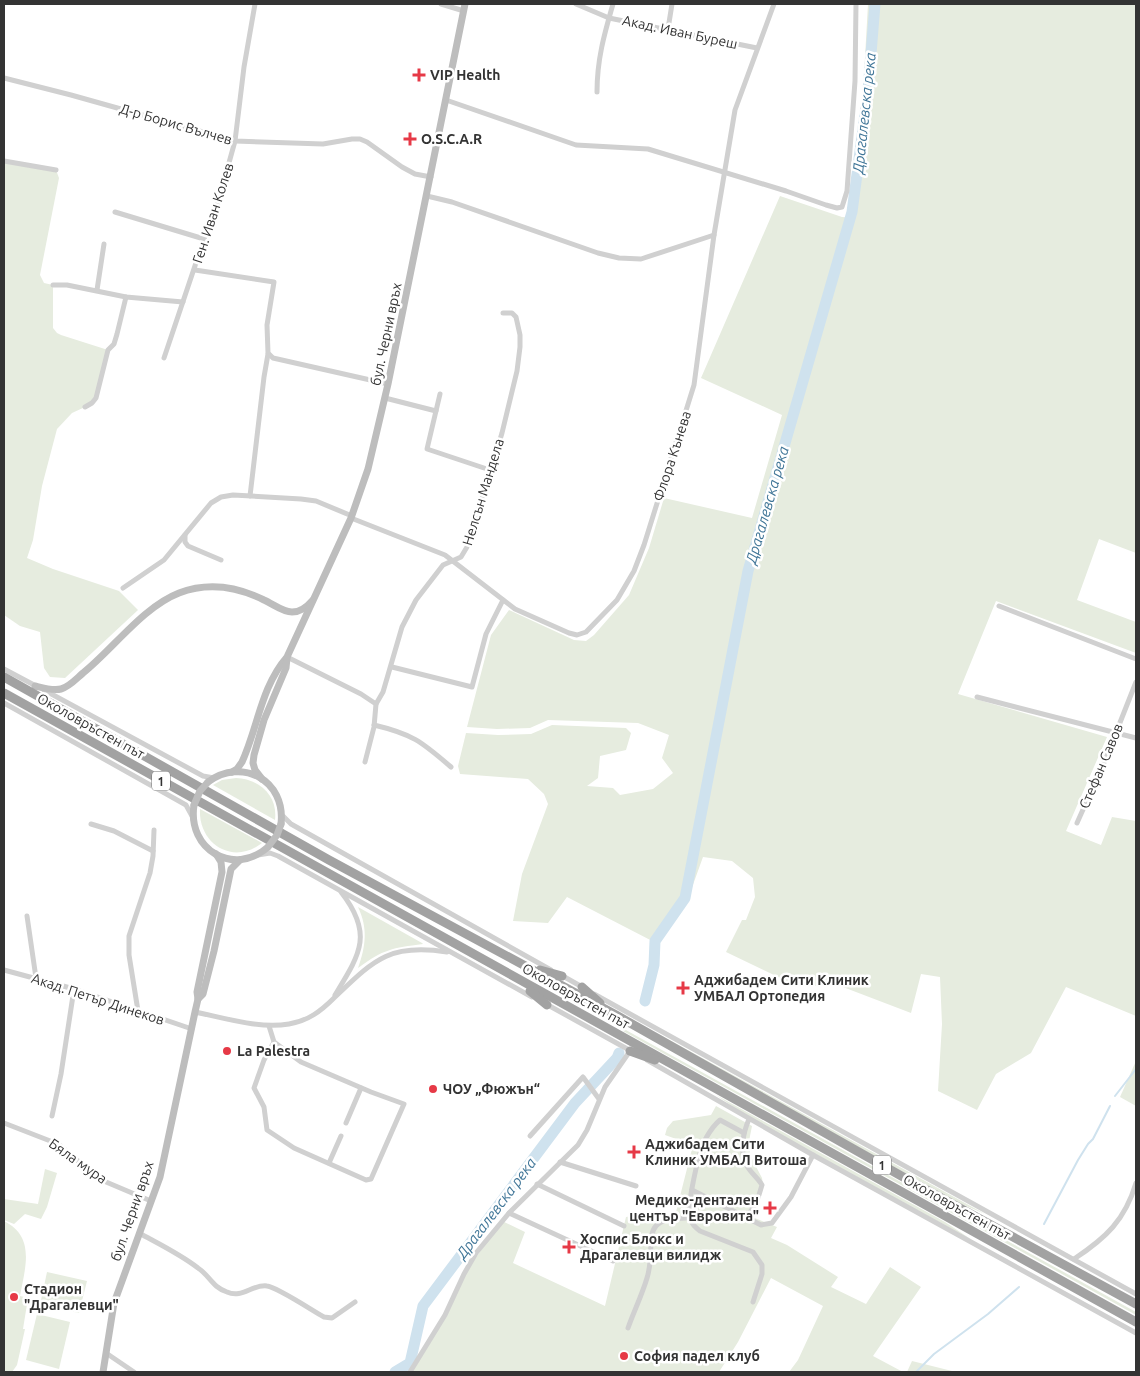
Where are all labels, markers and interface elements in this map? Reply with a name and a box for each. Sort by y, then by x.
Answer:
street label: Акад. Иван Буреш [621,12,739,52]
water label: Драгалевска река [849,52,879,176]
place label: VIP Health [430,67,500,83]
marker: VIP Health [412,68,426,82]
street label: Д-р Борис Вълчев [118,100,234,148]
place label: O.S.C.A.R [421,131,482,147]
marker: O.S.C.A.R [403,132,417,146]
street label: Ген. Иван Колев [189,161,237,265]
street label: бул. Черни връх [367,281,405,387]
street label: Флора Кънева [650,409,694,503]
street label: Нелсън Мандела [459,437,507,547]
water label: Драгалевска река [742,444,792,568]
street label: Околовръстен път [34,690,148,762]
street label: Стефан Савов [1076,721,1126,811]
road number: 1 [152,771,170,790]
street label: Околовръстен път [519,960,633,1032]
street label: Акад. Петър Динеков [30,970,166,1028]
place label: Аджибадем Сити Клиник УМБАЛ Ортопедия [694,972,869,1004]
marker: Аджибадем Сити Клиник УМБАЛ Ортопедия [676,981,690,995]
place label: La Palestra [237,1043,310,1059]
marker: La Palestra [221,1045,233,1057]
place label: ЧОУ „Фюжън“ [443,1081,540,1097]
marker: ЧОУ „Фюжън“ [427,1083,439,1095]
street label: Бяла мура [46,1135,110,1187]
place label: Аджибадем Сити Клиник УМБАЛ Витоша [645,1136,807,1168]
marker: Аджибадем Сити Клиник УМБАЛ Витоша [627,1145,641,1159]
water label: Драгалевска река [451,1154,539,1263]
road number: 1 [873,1156,891,1174]
street label: бул. Черни връх [107,1159,157,1263]
street label: Околовръстен път [900,1171,1014,1243]
place label: Медико-дентален център "Евровита" [629,1192,759,1224]
marker: Медико-дентален център "Евровита" [763,1201,777,1215]
place label: Хоспис Блокс и Драгалевци вилидж [580,1231,722,1263]
marker: Хоспис Блокс и Драгалевци вилидж [562,1240,576,1254]
place label: Стадион "Драгалевци" [24,1281,119,1313]
marker: Стадион "Драгалевци" [8,1291,20,1303]
place label: София падел клуб [634,1348,760,1364]
marker: София падел клуб [618,1350,630,1362]

